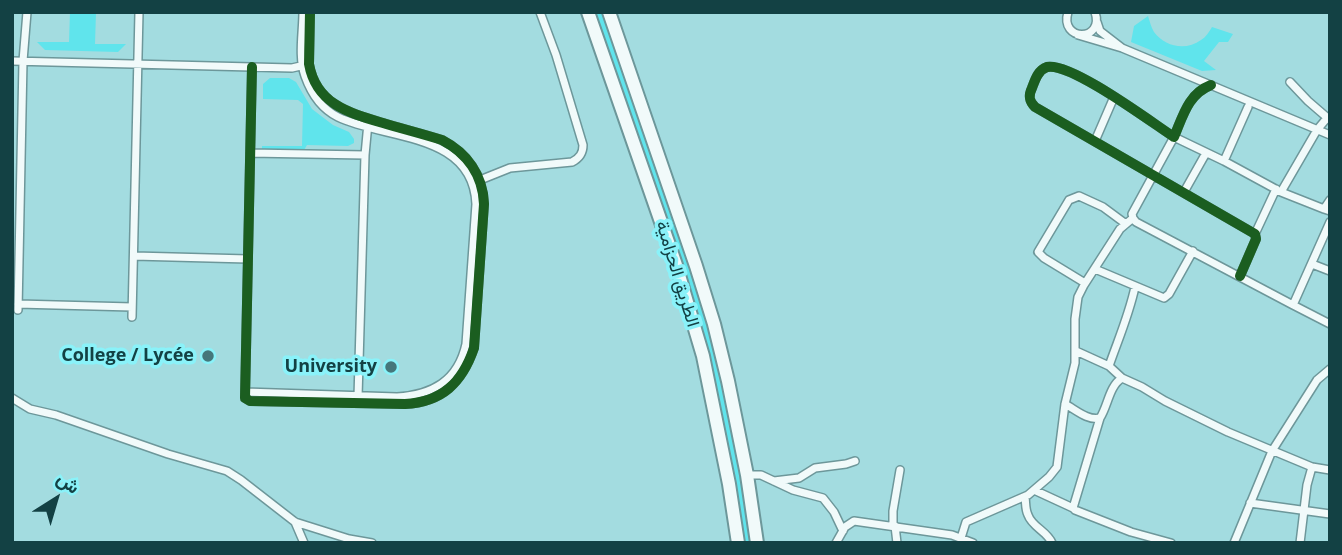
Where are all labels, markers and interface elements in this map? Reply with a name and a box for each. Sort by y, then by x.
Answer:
street label: الطريق الحزامية [651,218,703,330]
place label: College / Lycée [61,345,194,367]
marker: College / Lycée [200,348,216,364]
place label: University [285,356,377,378]
marker: University [383,359,399,375]
north arrow [21,464,91,534]
text: ش [52,465,86,499]

